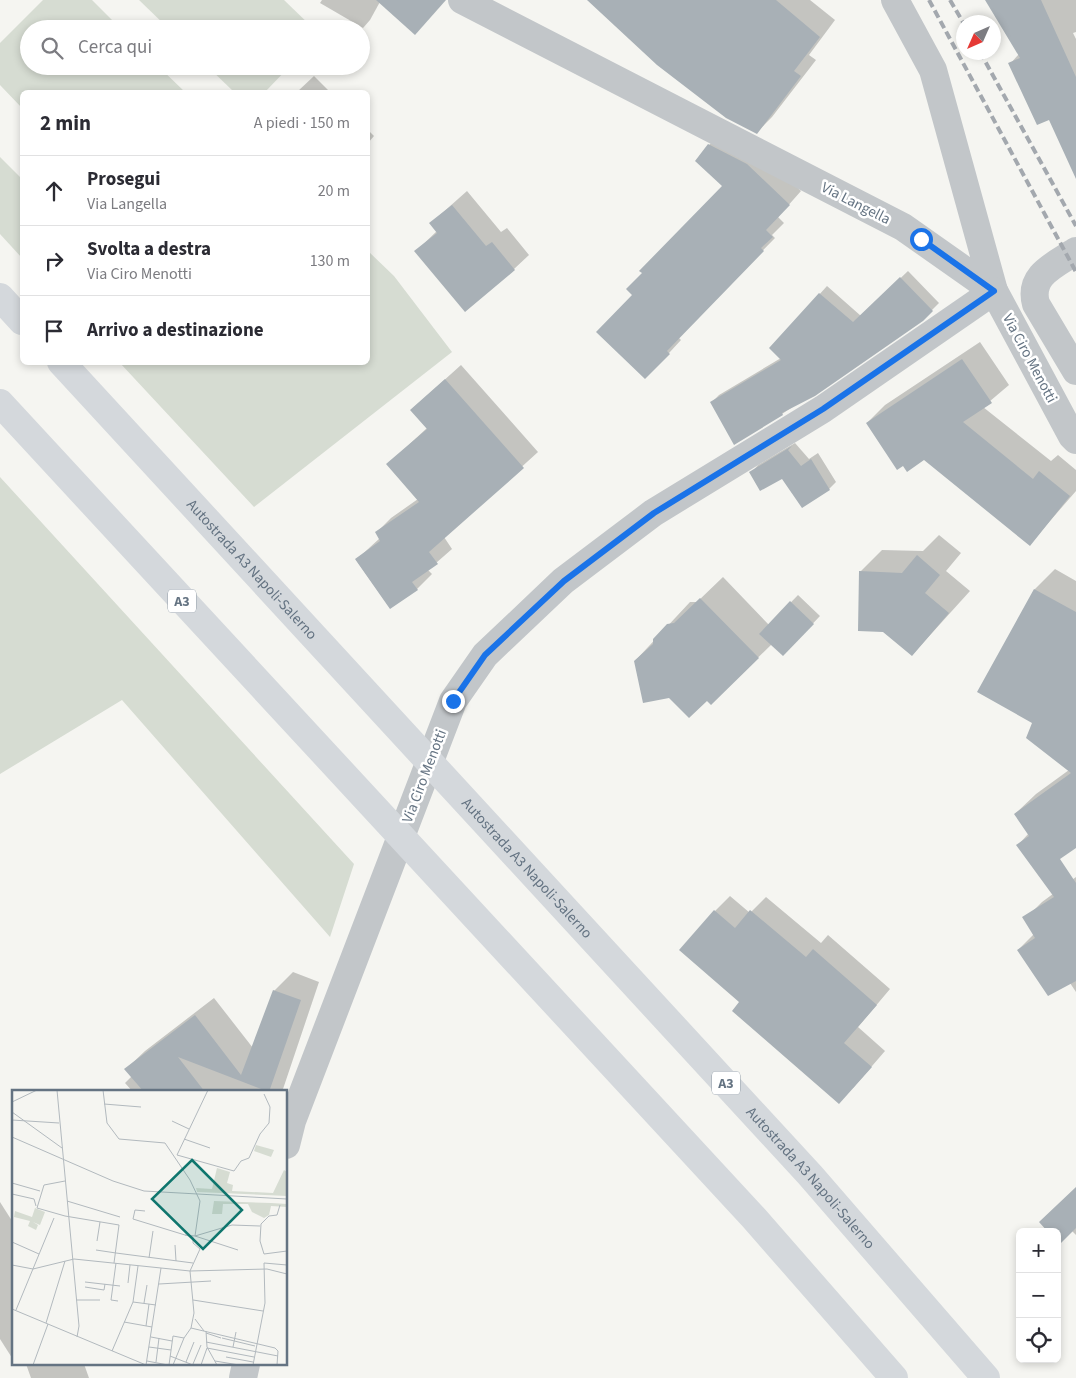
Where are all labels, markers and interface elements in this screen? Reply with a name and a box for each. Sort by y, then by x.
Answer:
north arrow [956,15,1001,60]
search box [20,20,370,75]
icon: search [38,34,66,62]
text: Cerca qui [78,34,152,61]
text: 2 min [40,108,91,138]
text: A piedi · 150 m [254,112,350,134]
text: Prosegui [87,166,160,193]
icon: ahead [40,177,68,205]
street label: Via Langella [818,177,894,230]
text: 20 m [318,180,350,202]
text: Via Langella [87,193,167,215]
route start [910,228,933,251]
text: Svolta a destra [87,236,211,263]
icon: right [40,247,68,275]
text: 130 m [310,250,350,272]
text: Via Ciro Menotti [87,263,192,285]
street label: Via Ciro Menotti [997,310,1062,407]
icon: arrive [40,317,68,345]
text: Arrivo a destinazione [87,317,264,344]
street label: Autostrada A3 Napoli-Salerno [183,496,321,642]
road number: A3 [168,590,196,612]
route end [442,690,465,713]
street label: Via Ciro Menotti [397,726,452,826]
street label: Autostrada A3 Napoli-Salerno [457,793,597,943]
road number: A3 [712,1072,740,1094]
inset map [12,1090,288,1366]
street label: Autostrada A3 Napoli-Salerno [741,1102,880,1254]
map controls [1016,1228,1061,1363]
button: + [1016,1228,1061,1273]
button: − [1016,1273,1061,1318]
button: locate [1016,1318,1061,1363]

